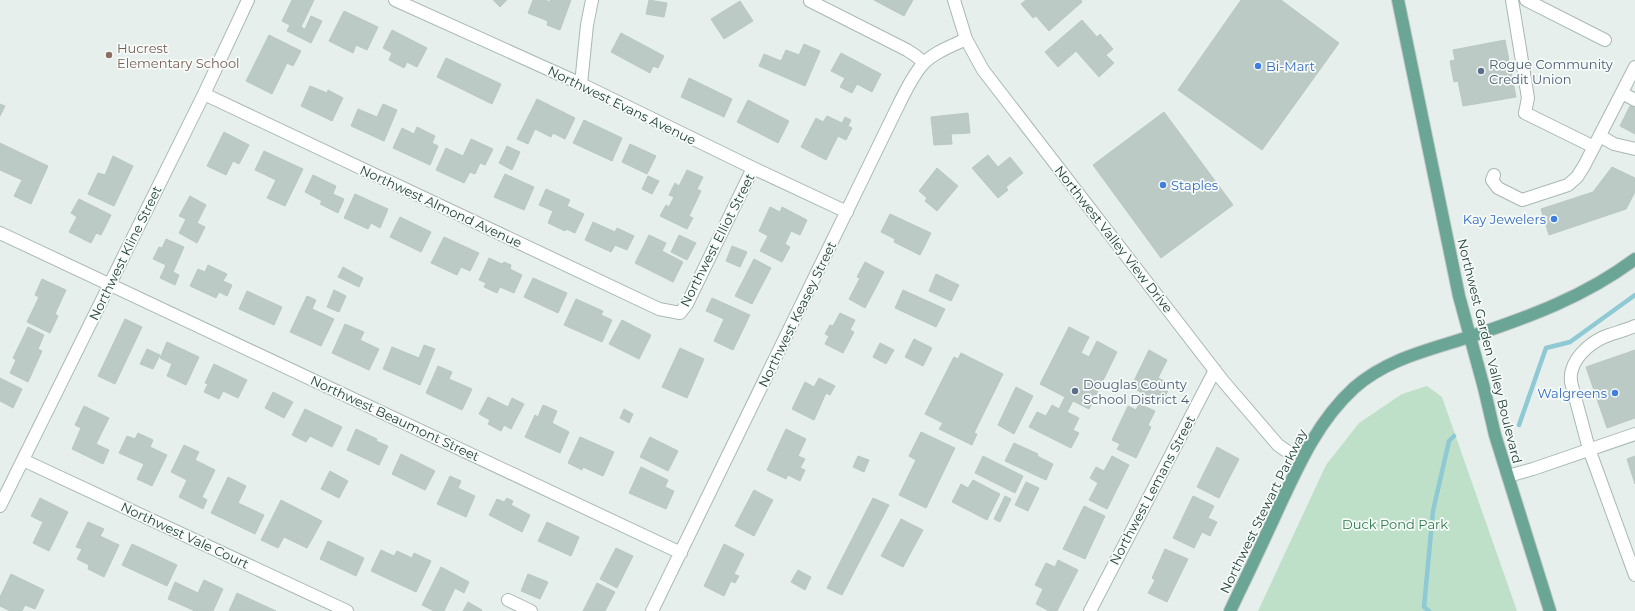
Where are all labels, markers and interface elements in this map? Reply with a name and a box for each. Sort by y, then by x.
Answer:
place label: Hucrest Elementary School [117,40,240,71]
marker: Hucrest Elementary School [104,50,114,60]
place label: Rogue Community Credit Union [1489,56,1614,87]
place label: Bi-Mart [1266,58,1315,74]
marker: Bi-Mart [1253,61,1263,71]
street label: Northwest Evans Avenue [545,62,699,148]
marker: Rogue Community Credit Union [1476,66,1486,76]
street label: Northwest Almond Avenue [357,161,525,251]
street label: Northwest Valley View Drive [1052,162,1177,316]
street label: Northwest Elliot Street [676,171,758,309]
place label: Staples [1171,177,1218,193]
marker: Staples [1158,180,1168,190]
street label: Northwest Kline Street [85,183,165,323]
place label: Kay Jewelers [1463,211,1546,227]
marker: Kay Jewelers [1549,214,1559,224]
street label: Northwest Garden Valley Boulevard [1454,237,1526,465]
street label: Northwest Keasey Street [755,238,839,390]
street label: Northwest Beaumont Street [308,372,482,464]
place label: Douglas County School District 4 [1083,376,1190,407]
place label: Walgreens [1537,385,1607,401]
marker: Douglas County School District 4 [1070,386,1080,396]
marker: Walgreens [1610,388,1620,398]
street label: Northwest Lemans Street [1106,413,1198,567]
street label: Northwest Stewart Parkway [1216,425,1310,596]
street label: Northwest Vale Court [118,498,252,572]
park label: Duck Pond Park [1342,516,1448,532]

